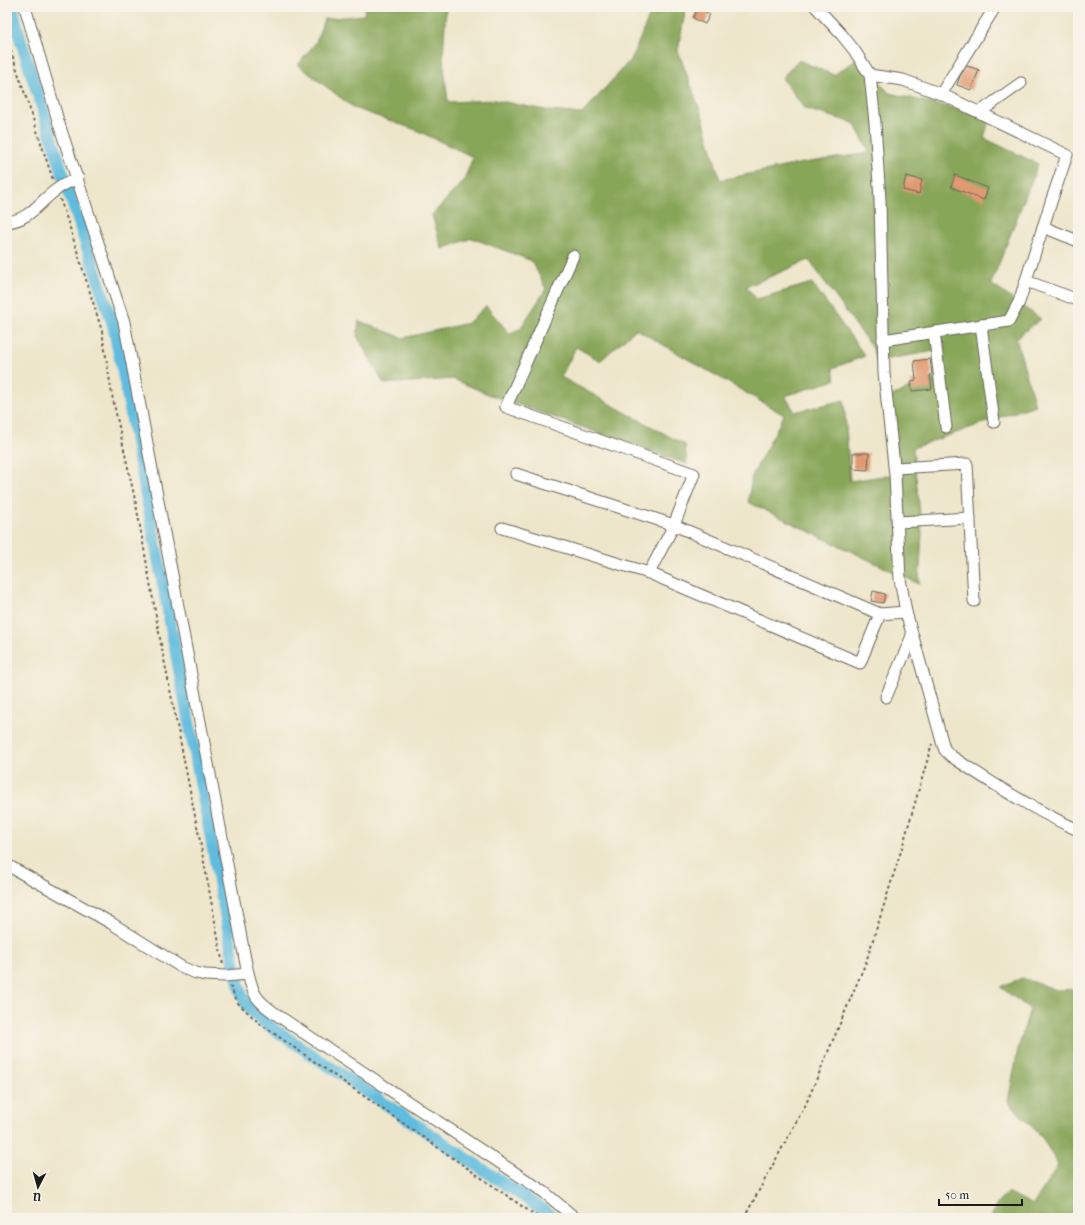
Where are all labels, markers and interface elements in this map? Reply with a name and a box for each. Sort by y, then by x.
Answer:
north arrow [18,1167,58,1207]
scale bar [939,1181,1022,1207]
text: 50 m [945,1188,969,1202]
text: U [32,1189,43,1203]

